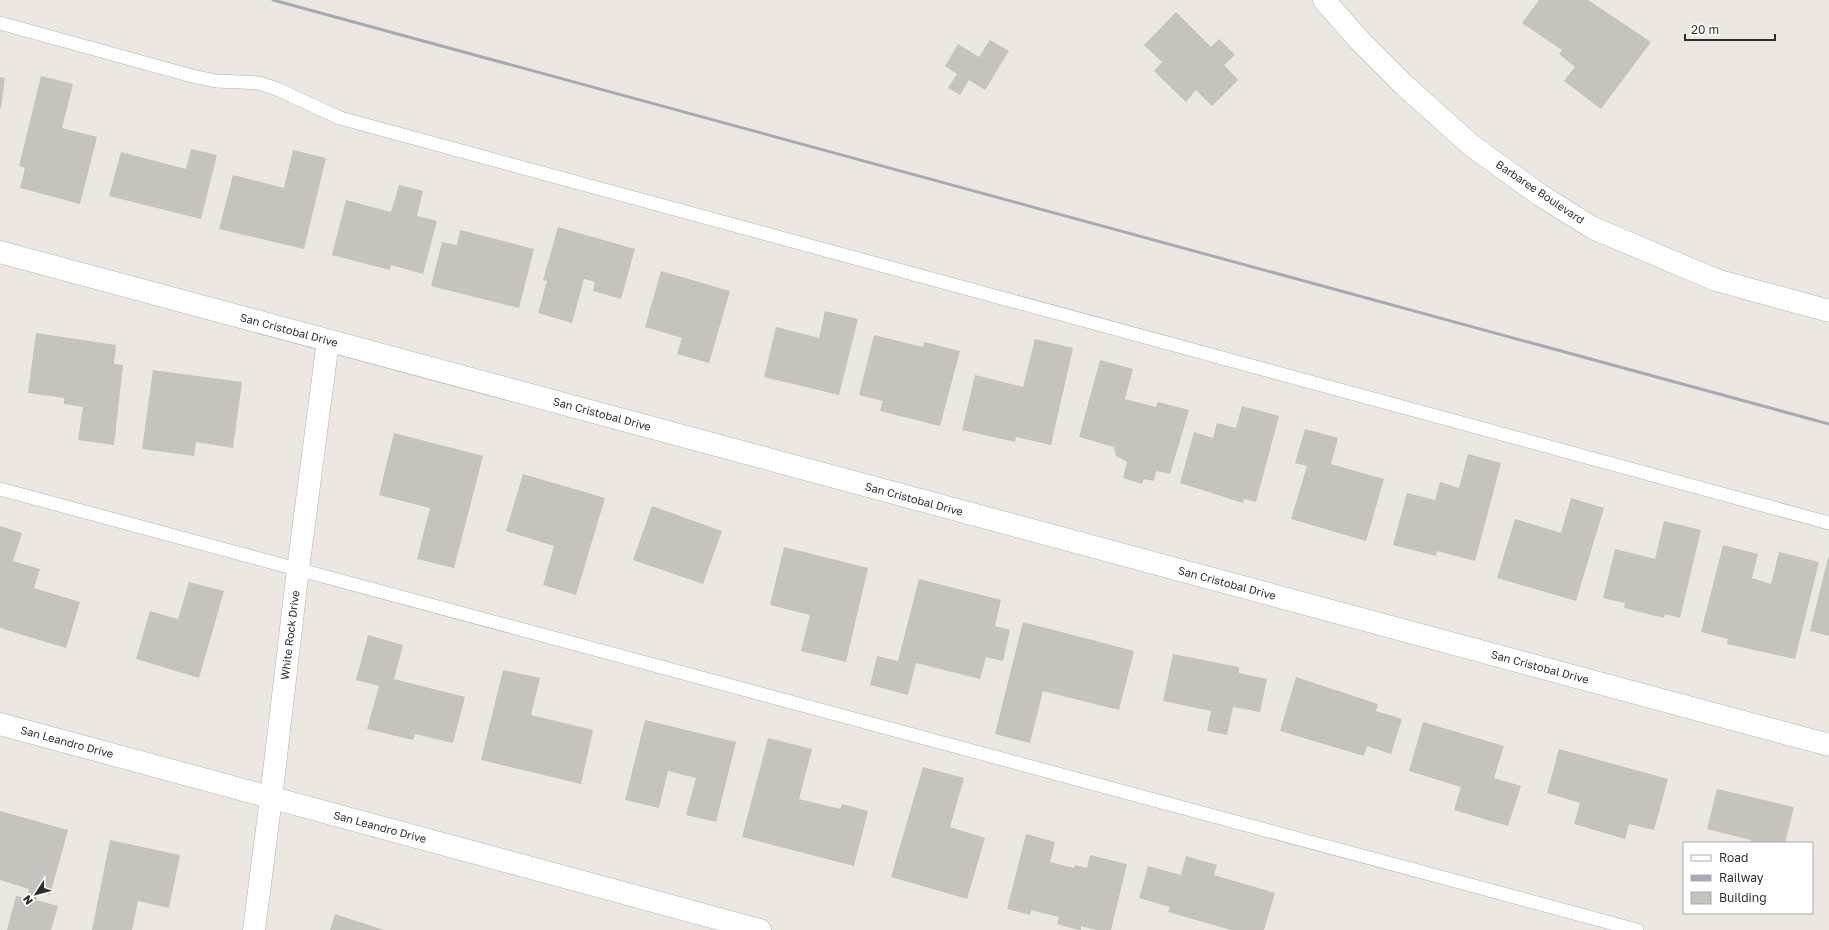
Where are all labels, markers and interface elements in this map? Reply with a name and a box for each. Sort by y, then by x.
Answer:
scale bar [1685,16,1775,42]
text: 20 m [1691,22,1719,37]
street label: Barbaree Boulevard [1494,157,1587,226]
street label: San Cristobal Drive [239,310,340,349]
street label: San Cristobal Drive [552,394,653,433]
street label: San Cristobal Drive [864,479,965,518]
street label: San Cristobal Drive [1177,563,1278,602]
street label: White Rock Drive [278,589,301,680]
street label: San Cristobal Drive [1490,647,1591,686]
street label: San Leandro Drive [19,723,115,760]
street label: San Leandro Drive [332,808,428,845]
legend [1683,842,1813,914]
text: Road [1719,850,1748,865]
text: Railway [1719,870,1764,885]
north arrow [16,874,56,914]
text: Building [1719,890,1767,905]
text: N [20,893,35,907]

